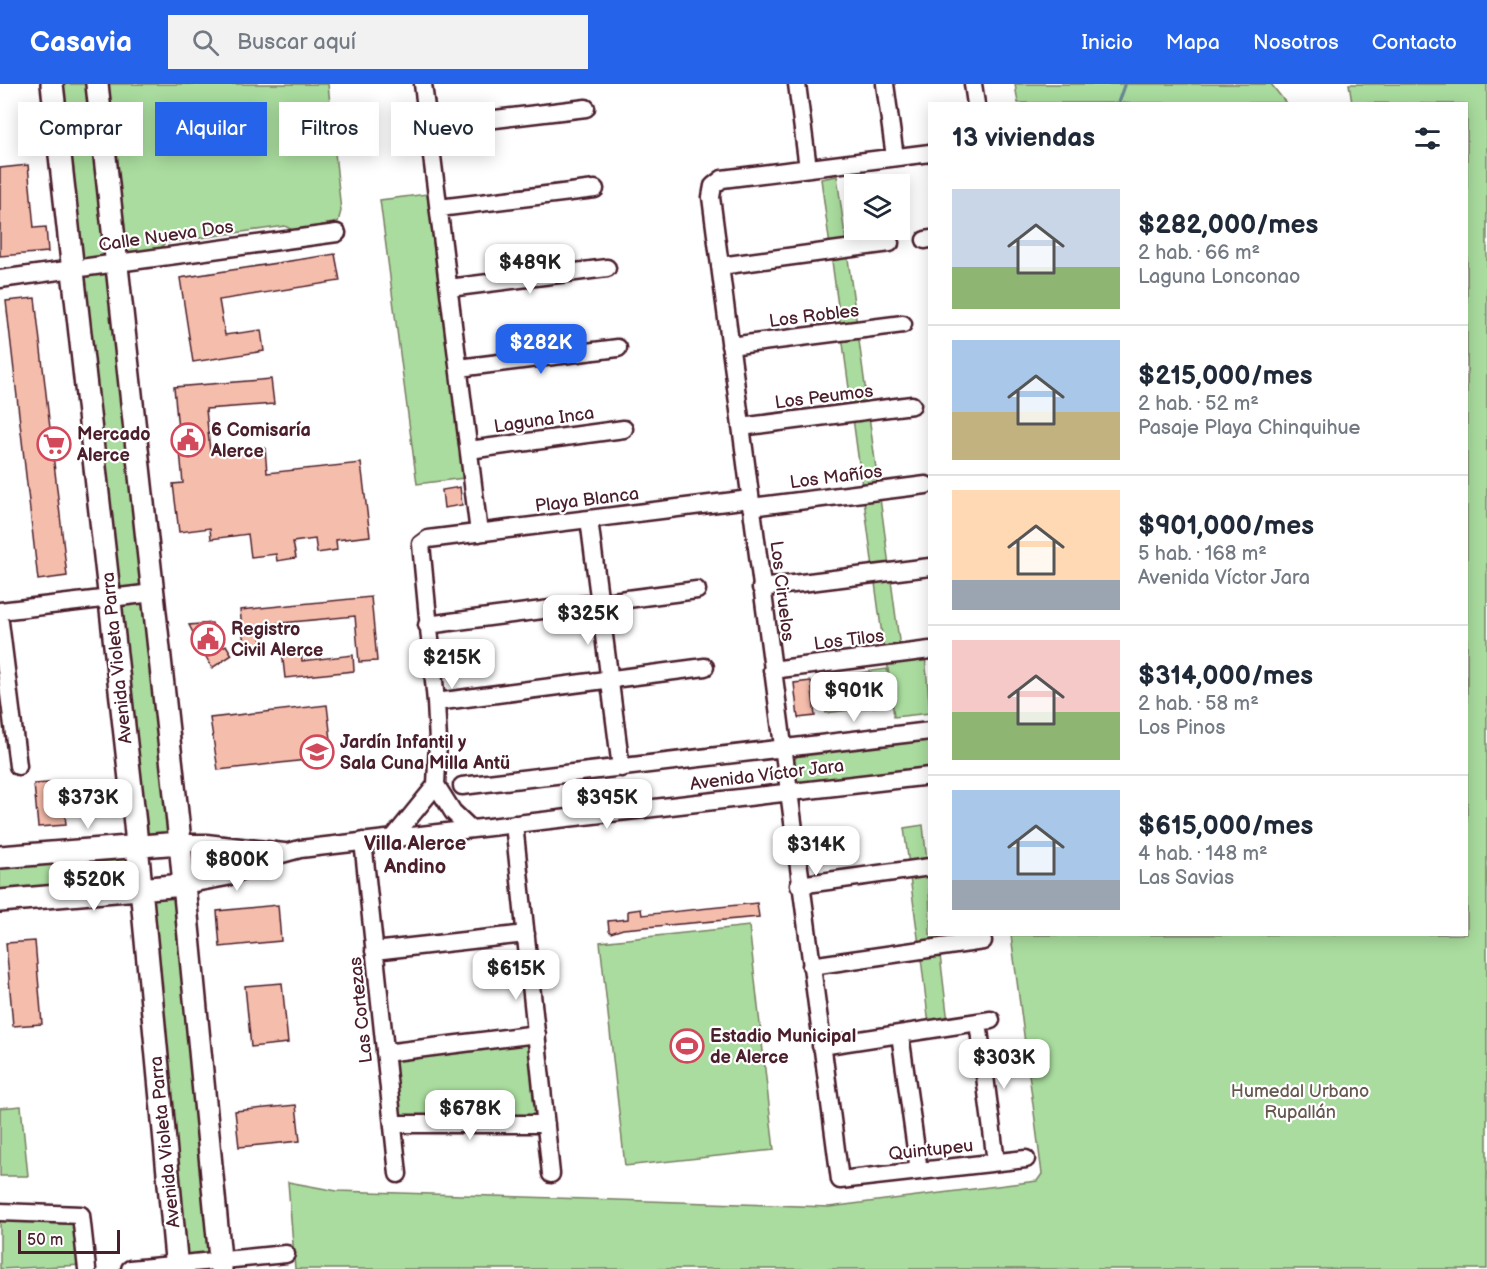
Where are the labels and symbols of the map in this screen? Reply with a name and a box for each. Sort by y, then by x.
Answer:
street label: Calle Nueva Dos [97,216,235,256]
pin: $489K [488,244,572,295]
street label: Los Robles [768,300,860,332]
pin: $282K [499,324,583,375]
street label: Los Peumos [774,381,875,413]
street label: Laguna Inca [492,403,596,437]
place label: 6 Comisaría Alerce [210,420,311,462]
public building icon: 6 Comisaría Alerce [170,422,206,458]
place label: Mercado Alerce [76,424,151,466]
supermarket icon: Mercado Alerce [36,426,72,462]
street label: Los Mañíos [789,461,884,493]
street label: Playa Blanca [534,483,640,517]
street label: Los Ciruelos [765,540,799,643]
street label: Avenida Violeta Parra [98,571,136,745]
pin: $325K [546,595,630,646]
place label: Registro Civil Alerce [231,619,323,661]
public building icon: Registro Civil Alerce [190,621,226,657]
street label: Los Tilos [813,625,885,655]
pin: $215K [410,639,494,690]
pin: $901K [812,672,896,723]
place label: Jardín Infantil y Sala Cuna Milla Antü [340,732,510,774]
school or university icon: Jardín Infantil y Sala Cuna Milla Antü [299,734,335,770]
street label: Avenida Víctor Jara [689,755,845,795]
pin: $373K [46,779,130,830]
pin: $395K [565,779,649,830]
pin: $314K [774,826,858,877]
district label: Villa Alerce Andino [364,832,466,879]
pin: $800K [195,841,279,892]
pin: $520K [52,861,136,912]
pin: $615K [474,950,558,1001]
street label: Las Cortezas [345,956,377,1064]
place label: Estadio Municipal de Alerce [710,1026,856,1068]
sports icon: Estadio Municipal de Alerce [669,1028,705,1064]
pin: $303K [962,1039,1046,1090]
street label: Avenida Violeta Parra [146,1055,184,1229]
park label: Humedal Urbano Rupallán [1231,1081,1369,1123]
pin: $678K [428,1090,512,1141]
street label: Quintupeu [888,1135,974,1165]
scale bar [18,1227,120,1254]

